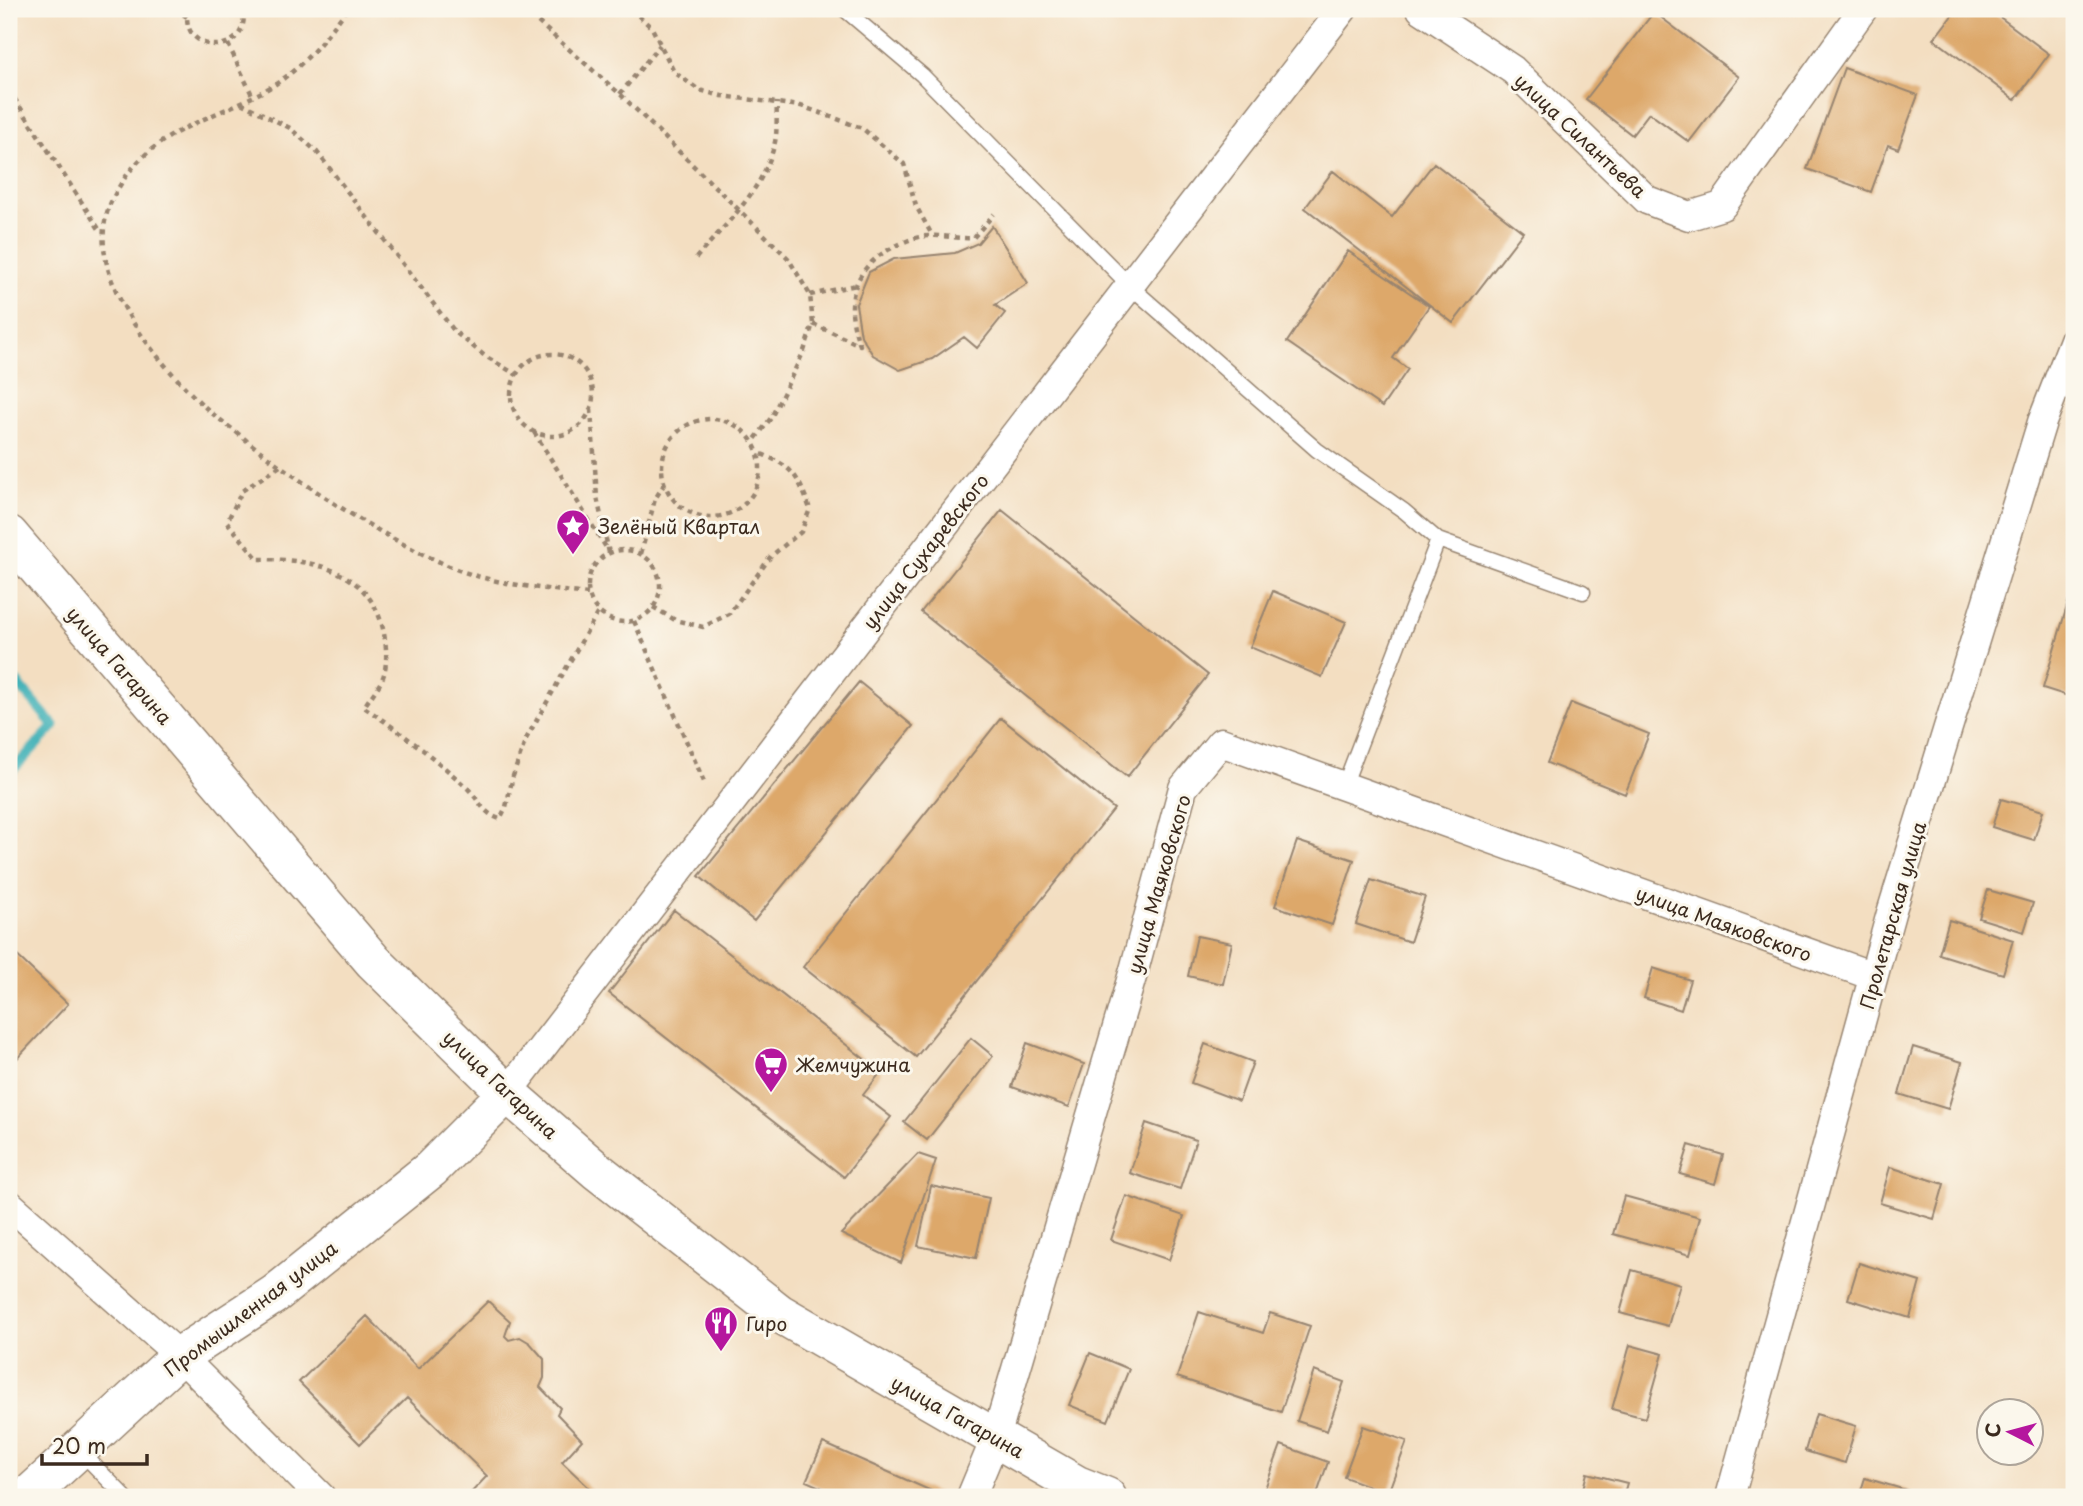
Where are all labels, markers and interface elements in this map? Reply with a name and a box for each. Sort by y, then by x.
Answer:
street label: улица Силантьева [1509,66,1653,204]
street label: улица Сухаревского [855,467,995,635]
place icon: Зелёный Квартал [554,507,592,556]
place label: Зелёный Квартал [598,512,760,540]
street label: улица Гагарина [61,600,179,730]
street label: улица Маяковского [1119,791,1197,977]
street label: Пролетарская улица [1852,818,1932,1012]
street label: улица Маяковского [1632,878,1816,968]
street label: улица Гагарина [437,1023,565,1145]
supermarket icon: Жемчужина [752,1045,790,1094]
place label: Жемчужина [796,1050,910,1078]
street label: Промышленная улица [157,1233,343,1383]
restaurant icon: Гиро [702,1304,740,1353]
place label: Гиро [746,1309,787,1337]
street label: улица Гагарина [886,1368,1030,1464]
north arrow [1974,1398,2044,1468]
scale bar [42,1422,147,1466]
text: С [1977,1422,2007,1439]
text: 20 m [52,1429,106,1461]

